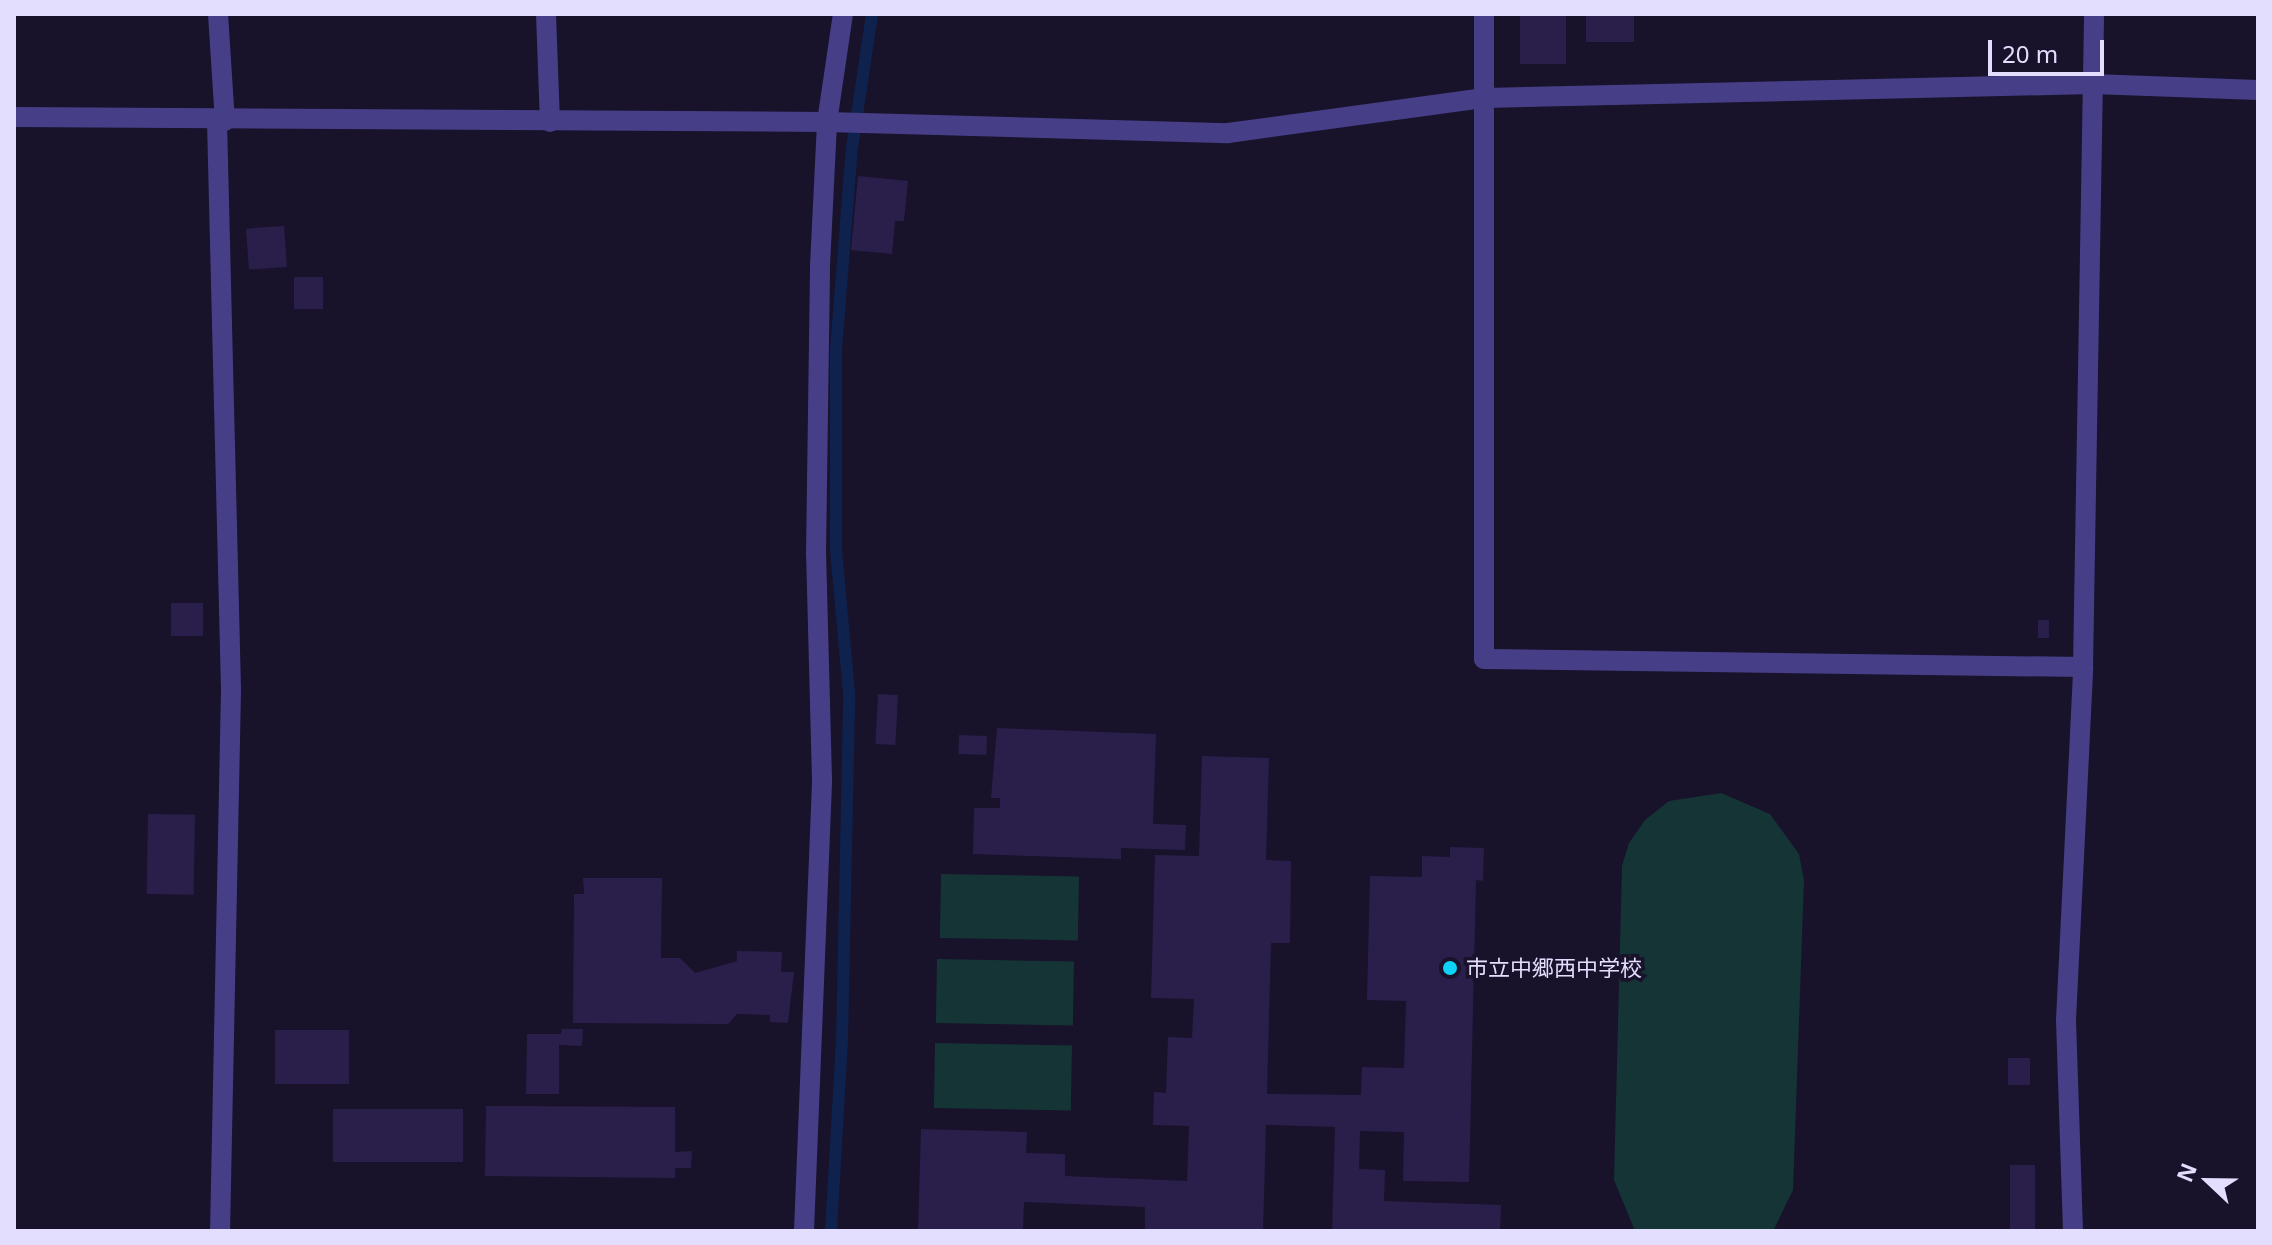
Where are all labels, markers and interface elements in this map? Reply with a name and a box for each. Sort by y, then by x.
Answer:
scale bar [1992,24,2108,74]
text: 20 m [2002,37,2058,70]
place label: 市立中郷西中学校 [1466,955,1642,981]
marker: 市立中郷西中学校 [1441,959,1459,977]
north arrow [2168,1141,2248,1221]
text: N [2168,1158,2203,1186]

